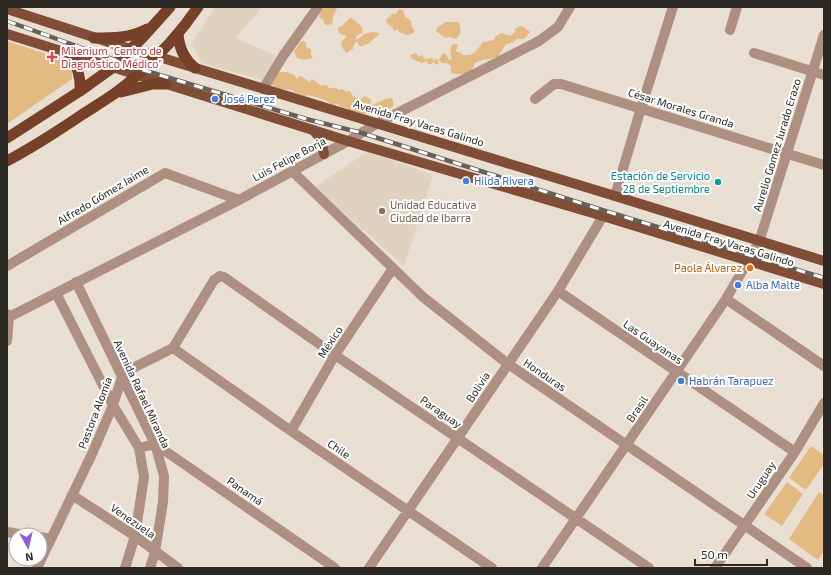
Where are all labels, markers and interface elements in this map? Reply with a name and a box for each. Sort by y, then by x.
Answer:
place label: Milenium "Centro de Diagnóstico Médico" [61,44,162,70]
marker: Milenium "Centro de Diagnóstico Médico" [46,51,58,63]
street label: Aurelio Gomez Jurado Erazo [750,77,803,213]
street label: César Morales Granda [627,85,736,130]
place label: José Perez [223,92,275,105]
marker: José Perez [210,94,220,104]
street label: Avenida Fray Vacas Galindo [352,96,486,149]
street label: Luis Felipe Borja [250,134,328,184]
street label: Alfredo Gómez Jaime [55,162,151,227]
place label: Estación de Servicio 28 de Septiembre [611,169,710,195]
place label: Hilda Rivera [474,174,534,187]
marker: Hilda Rivera [461,176,471,186]
marker: Estación de Servicio 28 de Septiembre [713,177,723,187]
place label: Unidad Educativa Ciudad de Ibarra [390,198,476,224]
marker: Unidad Educativa Ciudad de Ibarra [377,206,387,216]
street label: Avenida Fray Vacas Galindo [662,216,796,269]
place label: Paola Álvarez [674,261,742,274]
marker: Paola Álvarez [745,263,755,273]
place label: Alba Malte [746,278,800,291]
marker: Alba Malte [733,280,743,290]
street label: Las Guayanas [621,317,686,366]
street label: México [314,323,345,360]
street label: Avenida Rafael Miranda [112,337,173,450]
street label: Honduras [521,356,569,394]
street label: Bolivia [463,369,492,404]
place label: Habrán Tarapuez [689,374,774,387]
street label: Pastora Alomía [75,375,114,451]
marker: Habrán Tarapuez [676,376,686,386]
street label: Paraguay [418,393,465,430]
street label: Brasil [623,393,650,424]
street label: Chile [325,436,353,461]
street label: Uruguay [743,458,778,501]
street label: Panamá [225,474,266,508]
street label: Venezuela [108,500,158,541]
north arrow [8,527,48,567]
scale bar [695,541,767,567]
text: 50 m [701,547,728,561]
text: N [25,550,34,564]

